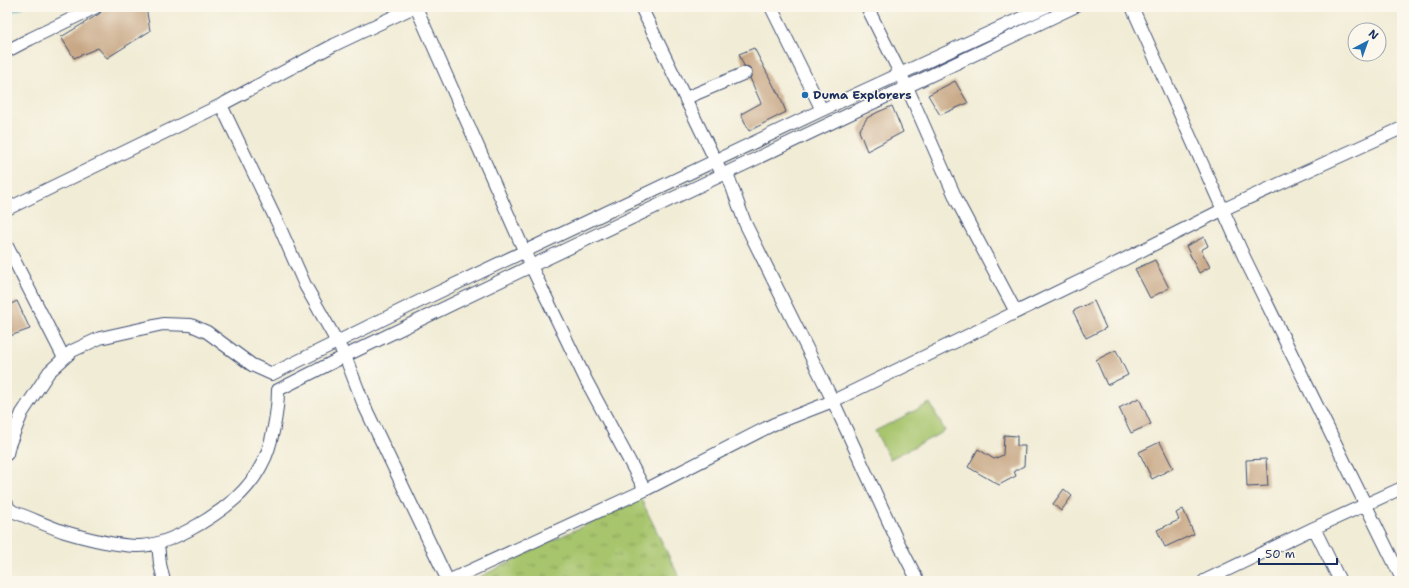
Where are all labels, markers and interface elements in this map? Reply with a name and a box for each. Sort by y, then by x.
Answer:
north arrow [1347,22,1387,62]
text: N [1365,26,1382,44]
place label: Duma Explorers [813,87,912,103]
marker: Duma Explorers [800,90,810,100]
scale bar [1259,540,1337,566]
text: 50 m [1265,546,1295,562]

